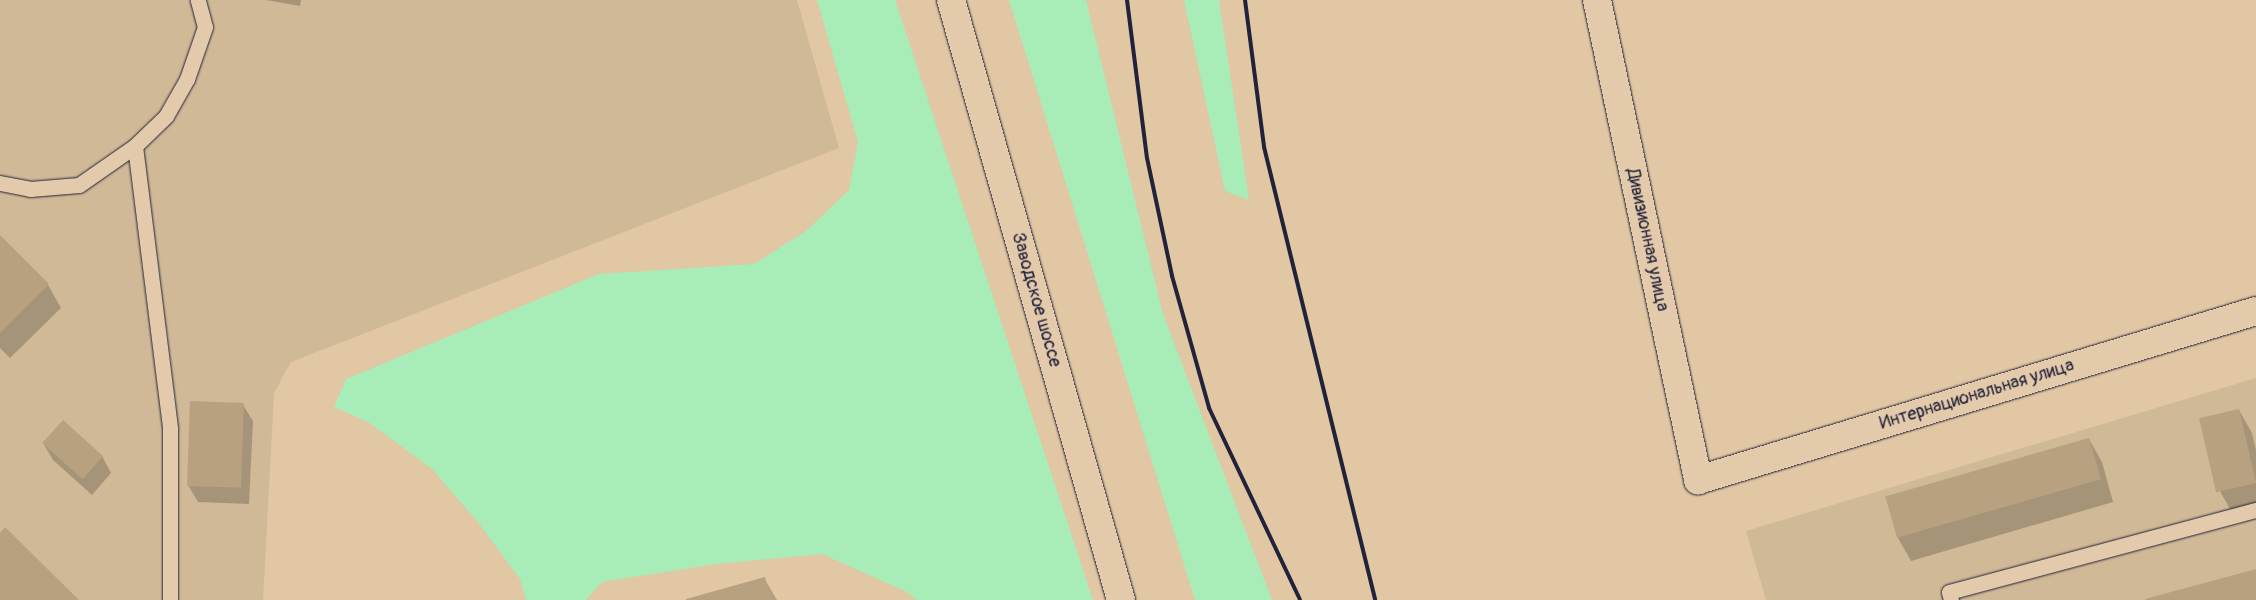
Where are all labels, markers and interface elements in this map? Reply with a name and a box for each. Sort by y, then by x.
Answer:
street label: Дивизионная улица [1621,167,1673,313]
street label: Заводское шоссе [1006,230,1066,370]
street label: Интернациональная улица [1877,355,2077,435]

